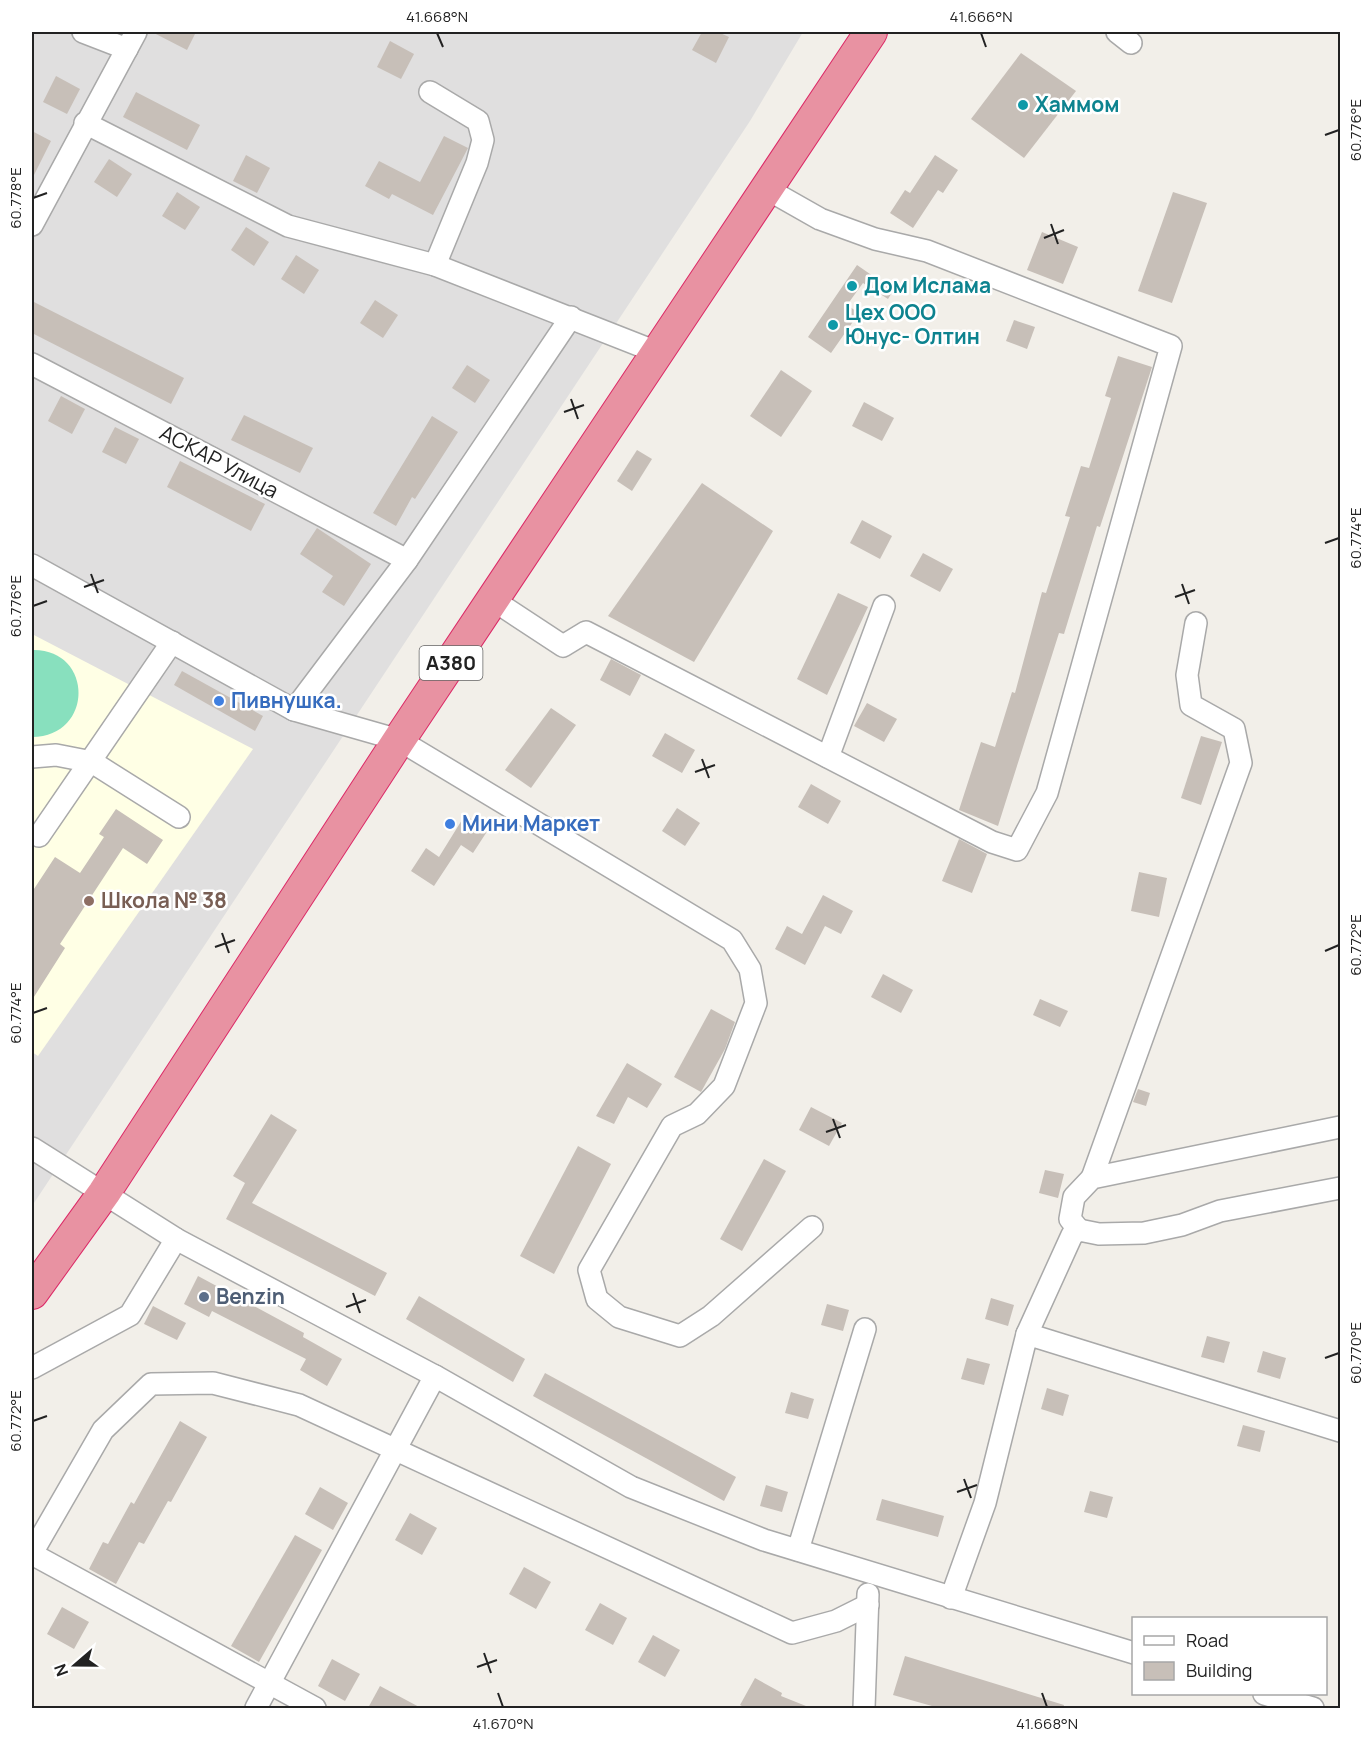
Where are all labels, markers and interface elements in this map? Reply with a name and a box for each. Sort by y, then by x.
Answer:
text: 41.668°N [406,6,468,27]
text: 41.666°N [950,6,1012,27]
place label: Хаммом [1035,90,1119,118]
marker: Хаммом [1016,98,1030,112]
text: 60.776°E [1345,99,1366,161]
text: 60.778°E [5,167,26,229]
place label: Дом Ислама [864,271,991,299]
marker: Дом Ислама [845,279,859,293]
place label: Цех ООО Юнус- Олтин [845,298,980,350]
marker: Цех ООО Юнус- Олтин [826,318,840,332]
street label: АСКАР Улица [155,418,284,504]
text: 60.774°E [1345,507,1366,569]
text: 60.776°E [5,575,26,637]
road number: A380 [420,646,482,680]
place label: Пивнушка. [231,686,342,714]
marker: Пивнушка. [212,694,226,708]
place label: Мини Маркет [462,809,600,837]
marker: Мини Маркет [443,817,457,831]
place label: Школа № 38 [101,886,227,914]
marker: Школа № 38 [82,894,96,908]
text: 60.772°E [1345,914,1366,976]
text: 60.774°E [5,982,26,1044]
place label: Benzin [216,1282,285,1310]
marker: Benzin [197,1290,211,1304]
text: 60.770°E [1345,1322,1366,1384]
text: 60.772°E [5,1390,26,1452]
legend [1132,1617,1327,1695]
text: Road [1186,1628,1229,1652]
north arrow [45,1635,105,1695]
text: Building [1186,1658,1252,1682]
text: N [49,1661,73,1679]
text: 41.670°N [473,1713,533,1734]
text: 41.668°N [1016,1713,1078,1734]

